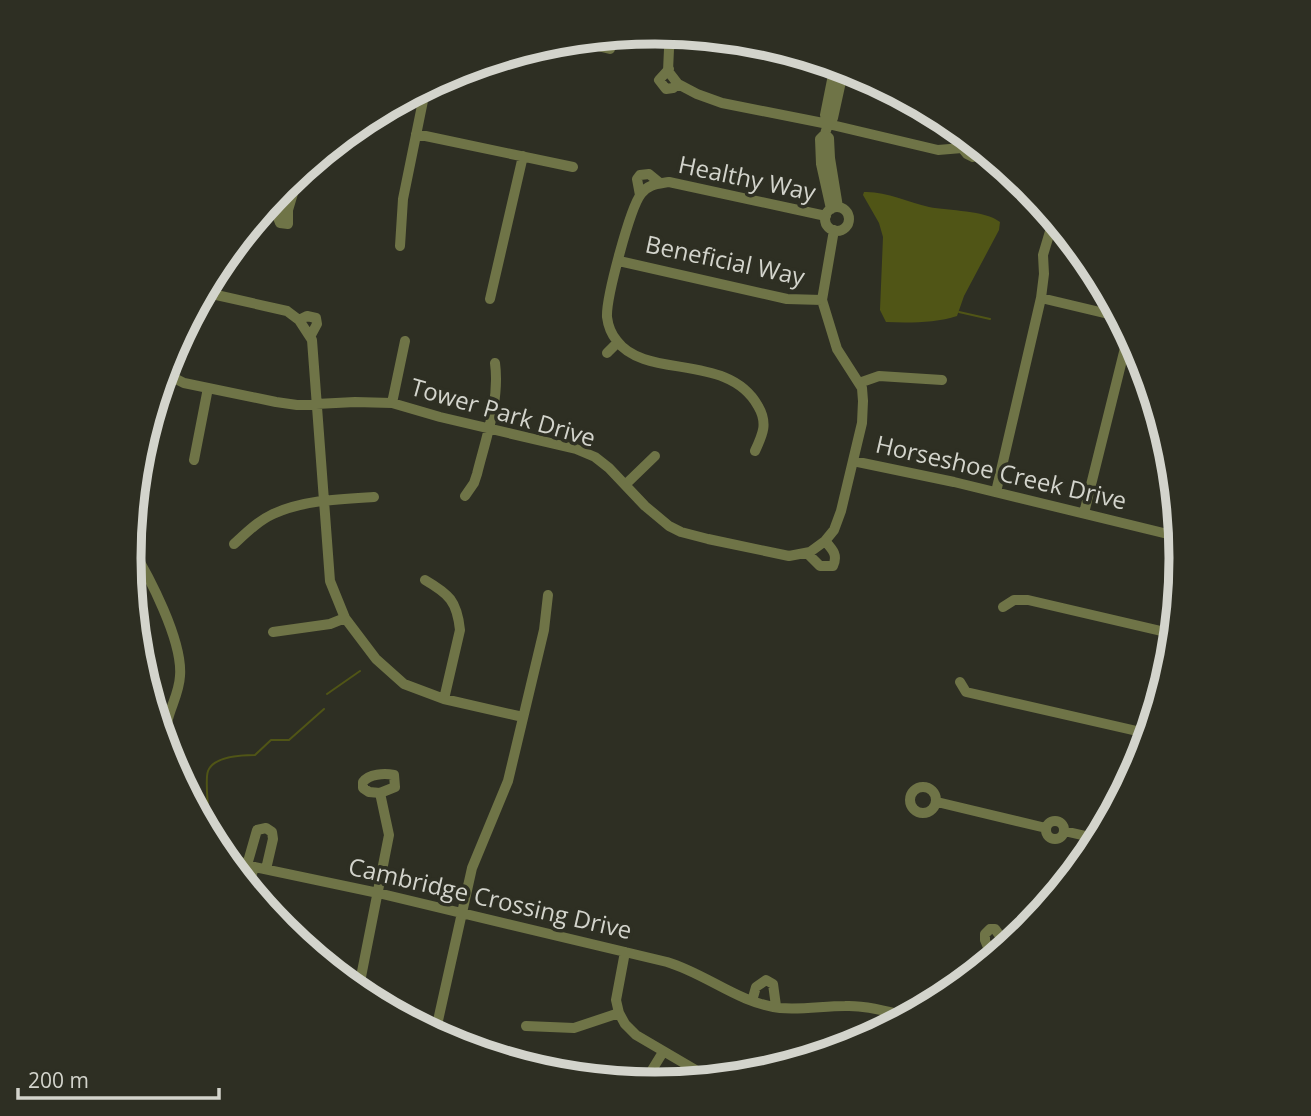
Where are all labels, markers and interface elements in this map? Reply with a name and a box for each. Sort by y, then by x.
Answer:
street label: Healthy Way [676,147,820,208]
street label: Beneficial Way [643,227,809,293]
street label: Tower Park Drive [407,369,600,454]
street label: Horseshoe Creek Drive [873,427,1130,516]
street label: Cambridge Crossing Drive [345,849,635,946]
scale bar [18,1056,219,1100]
text: 200 m [28,1066,89,1094]

